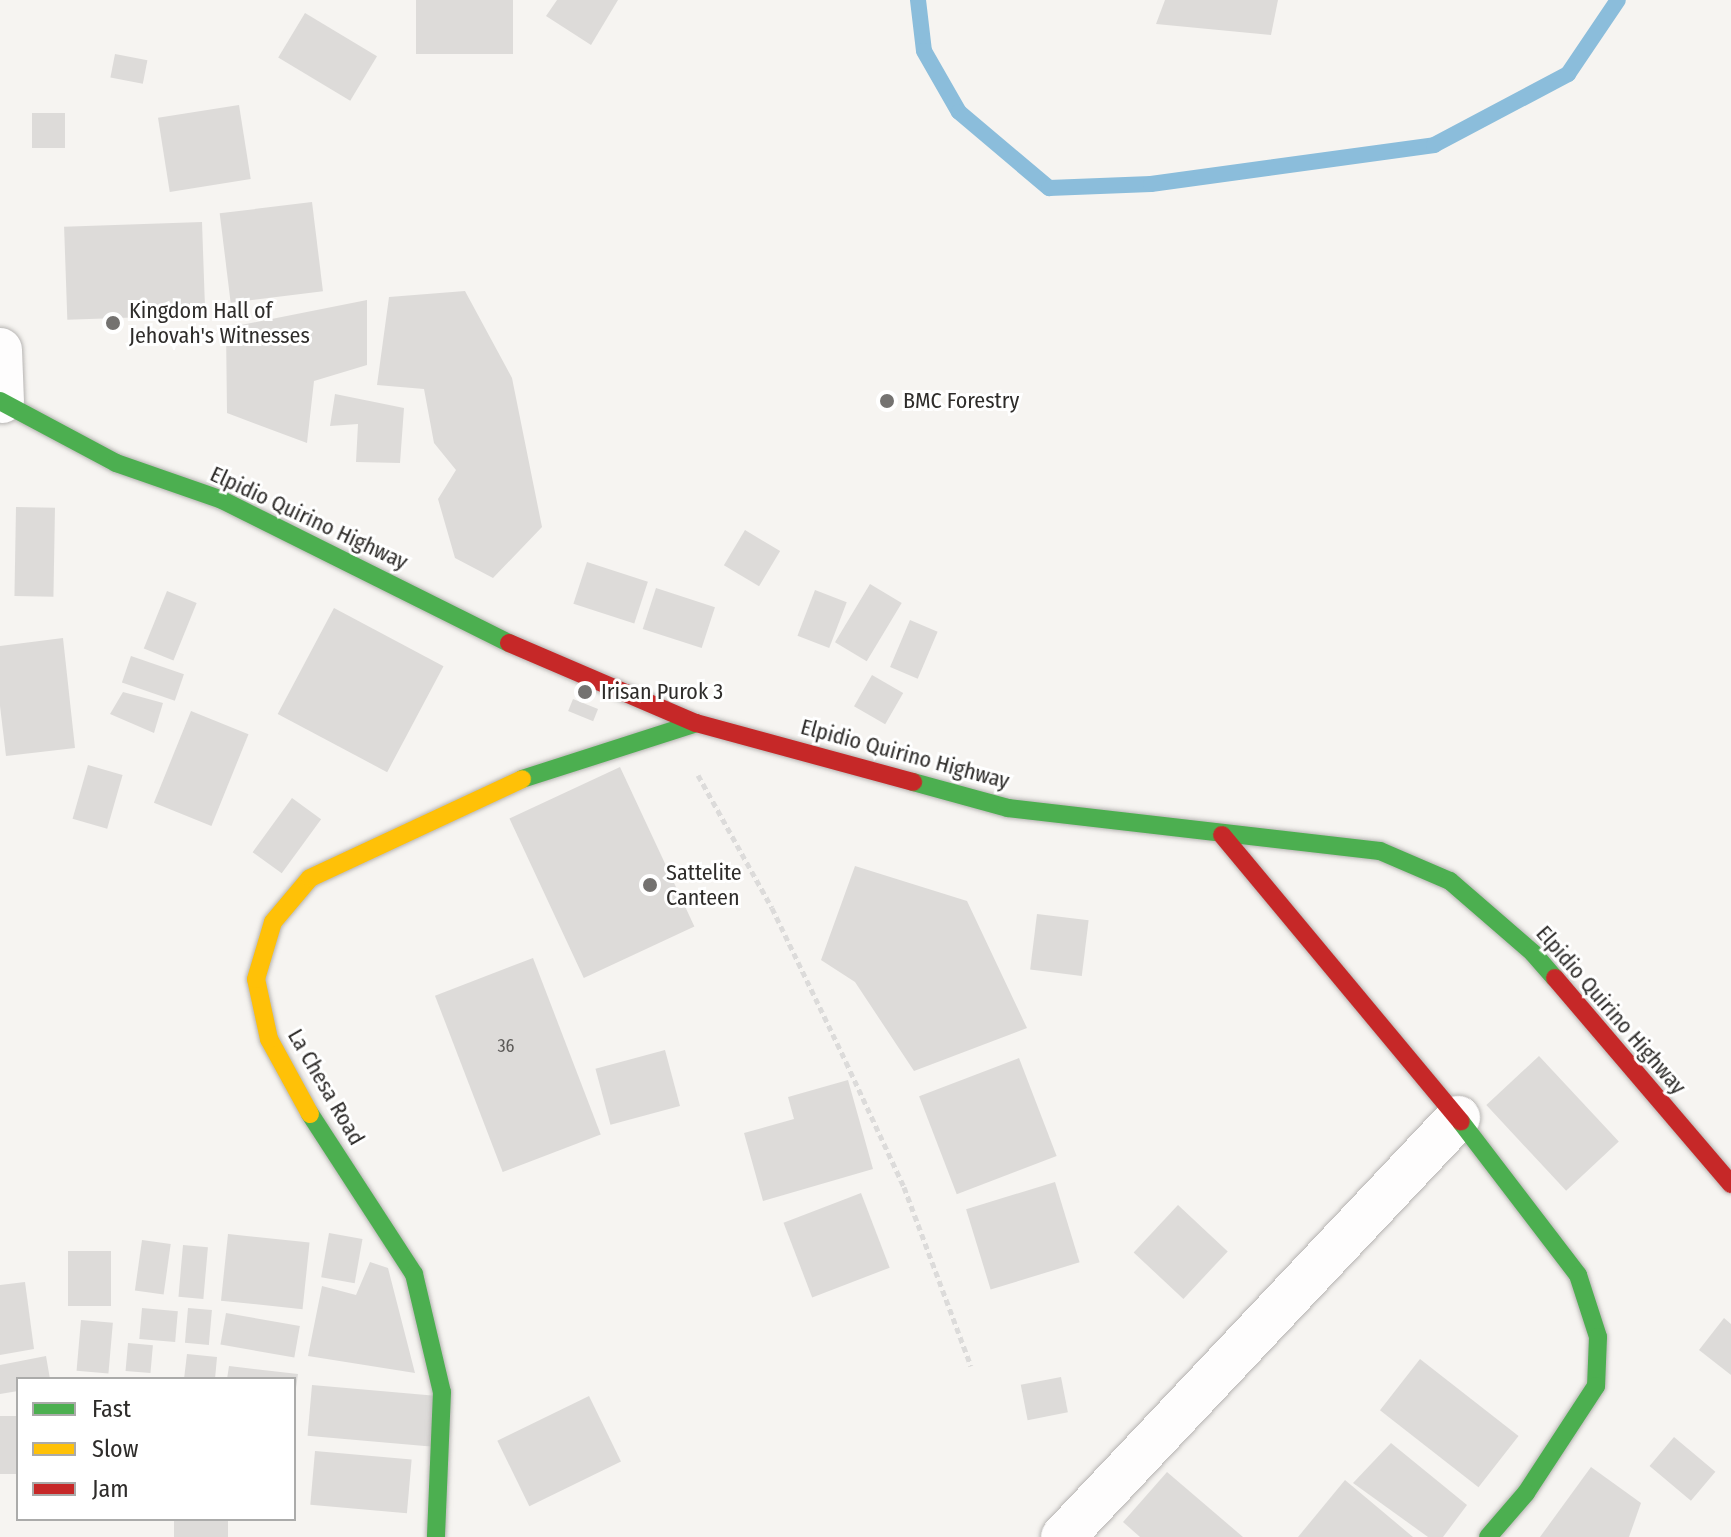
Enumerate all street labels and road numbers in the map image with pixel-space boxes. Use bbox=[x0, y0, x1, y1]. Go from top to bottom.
street label: Elpidio Quirino Highway bbox=[206, 461, 412, 575]
street label: Elpidio Quirino Highway bbox=[798, 713, 1012, 795]
street label: Elpidio Quirino Highway bbox=[1531, 920, 1691, 1100]
street label: La Chesa Road bbox=[282, 1024, 370, 1150]

